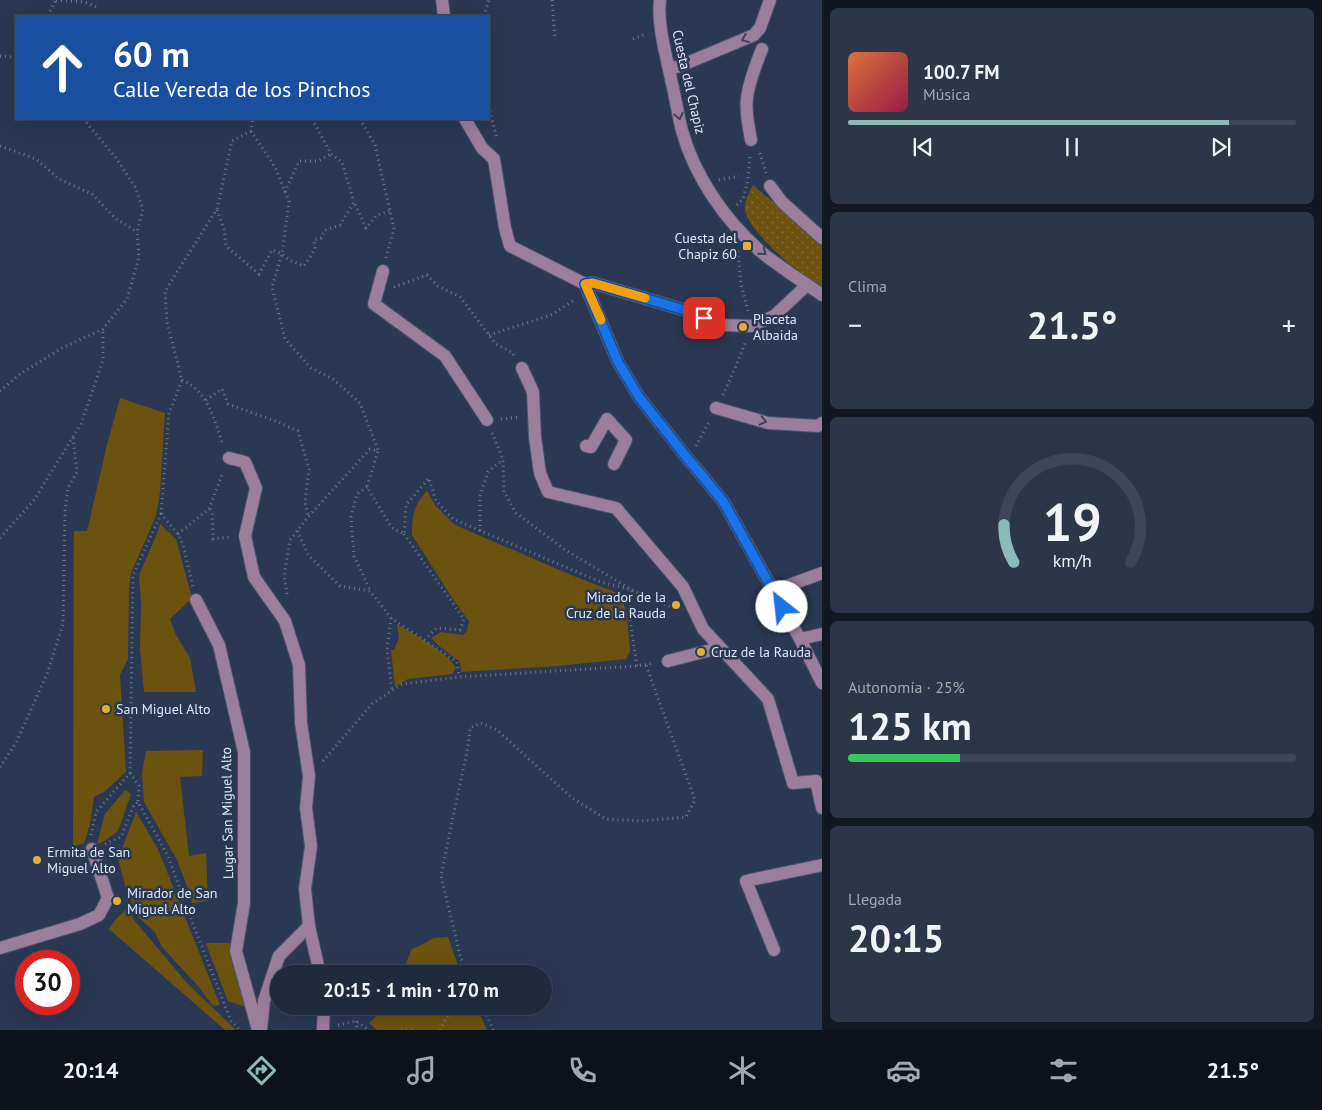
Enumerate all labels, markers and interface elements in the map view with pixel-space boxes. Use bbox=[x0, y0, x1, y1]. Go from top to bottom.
street label: Cuesta del Chapiz bbox=[668, 28, 710, 136]
text: 60 m bbox=[113, 31, 190, 77]
one-way arrow bbox=[741, 32, 750, 43]
icon: ahead bbox=[30, 35, 95, 100]
text: 100.7 FM bbox=[923, 60, 999, 84]
text: Calle Vereda de los Pinchos bbox=[113, 75, 371, 103]
text: Música bbox=[923, 84, 970, 104]
one-way arrow bbox=[673, 112, 684, 121]
icon: previous bbox=[909, 133, 937, 161]
icon: pause bbox=[1058, 133, 1086, 161]
icon: next bbox=[1207, 133, 1235, 161]
place label: Cuesta del Chapiz 60 bbox=[675, 229, 737, 263]
marker: Cuesta del Chapiz 60 bbox=[741, 240, 753, 252]
one-way arrow bbox=[757, 247, 766, 255]
text: Clima bbox=[848, 276, 887, 296]
pin bbox=[683, 297, 725, 339]
text: 21.5° bbox=[1027, 300, 1117, 349]
icon: arrive bbox=[690, 304, 718, 332]
text: − bbox=[848, 306, 862, 343]
text: + bbox=[1282, 306, 1296, 343]
place label: Placeta Albaida bbox=[753, 310, 798, 344]
marker: Placeta Albaida bbox=[737, 321, 749, 333]
one-way arrow bbox=[759, 415, 768, 426]
text: 19 bbox=[1043, 488, 1101, 555]
text: km/h bbox=[1052, 549, 1092, 572]
position arrow bbox=[755, 580, 807, 632]
place label: Mirador de la Cruz de la Rauda bbox=[566, 588, 666, 622]
marker: Mirador de la Cruz de la Rauda bbox=[670, 599, 682, 611]
place label: Cruz de la Rauda bbox=[711, 643, 811, 661]
marker: Cruz de la Rauda bbox=[695, 646, 707, 658]
text: Autonomía · 25% bbox=[848, 677, 965, 697]
place label: San Miguel Alto bbox=[116, 700, 211, 718]
text: 125 km bbox=[848, 701, 972, 750]
marker: San Miguel Alto bbox=[100, 703, 112, 715]
street label: Lugar San Miguel Alto bbox=[217, 747, 237, 879]
place label: Ermita de San Miguel Alto bbox=[47, 843, 130, 877]
marker: Ermita de San Miguel Alto bbox=[31, 854, 43, 866]
place label: Mirador de San Miguel Alto bbox=[127, 884, 217, 918]
text: Llegada bbox=[848, 889, 902, 909]
marker: Mirador de San Miguel Alto bbox=[111, 895, 123, 907]
text: 20:15 bbox=[848, 913, 944, 962]
speed limit sign: 30 bbox=[15, 950, 80, 1015]
text: 20:15 · 1 min · 170 m bbox=[323, 978, 499, 1002]
icon: directions bbox=[244, 1053, 279, 1088]
icon: music bbox=[404, 1053, 439, 1088]
icon: phone bbox=[565, 1053, 600, 1088]
icon: climate bbox=[725, 1053, 760, 1088]
icon: car bbox=[886, 1053, 921, 1088]
icon: filters bbox=[1046, 1053, 1081, 1088]
text: 20:14 bbox=[63, 1056, 119, 1084]
text: 21.5° bbox=[1207, 1056, 1259, 1084]

